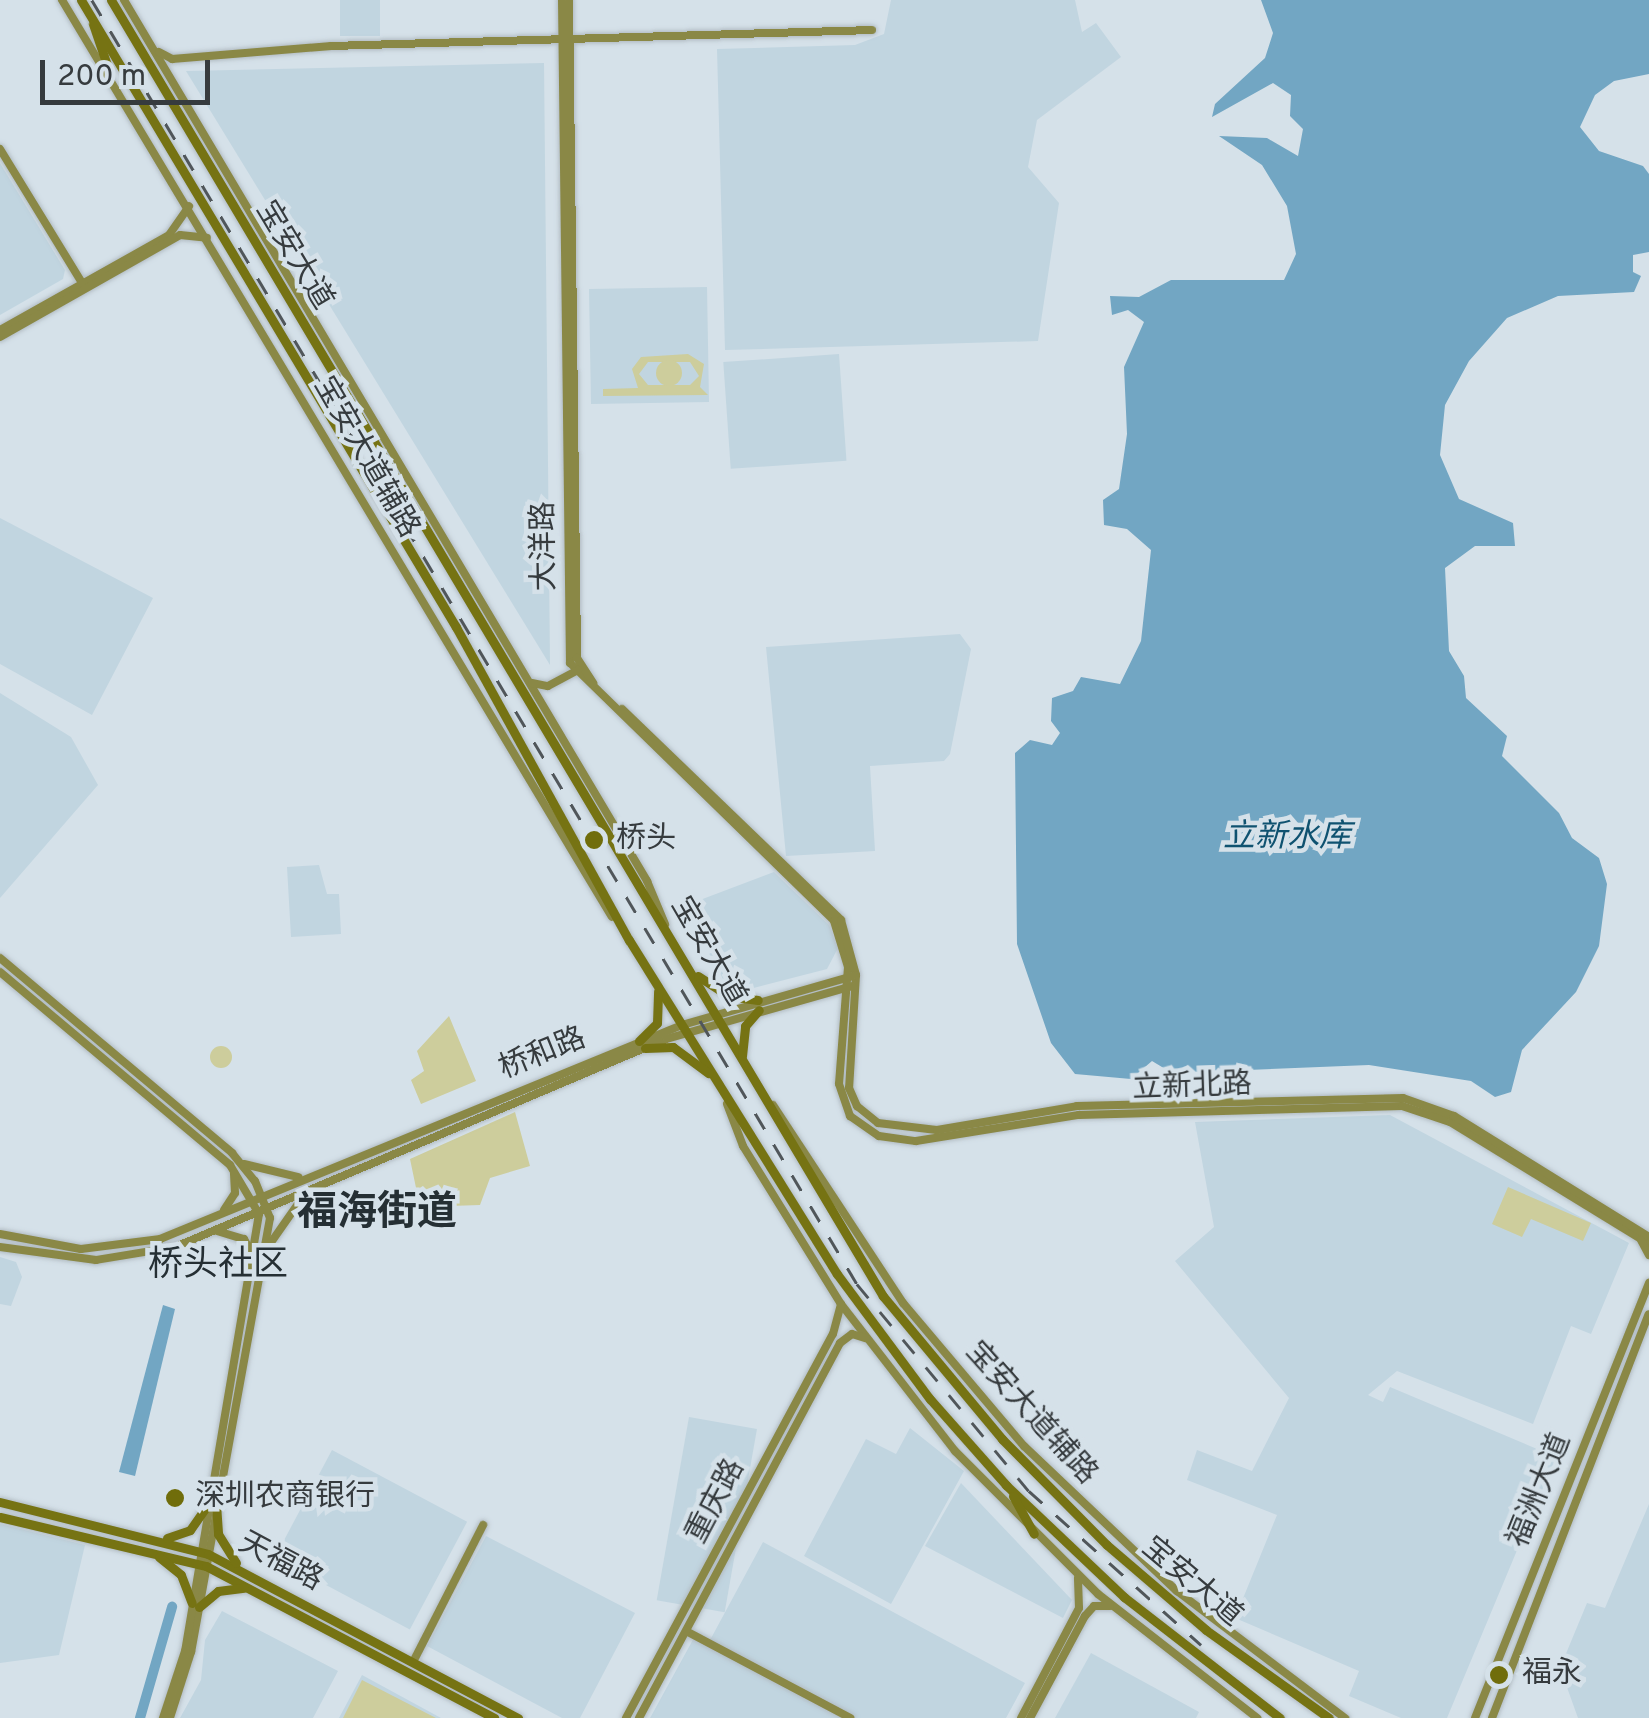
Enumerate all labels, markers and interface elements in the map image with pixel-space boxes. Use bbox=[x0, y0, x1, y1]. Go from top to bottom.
scale bar bbox=[45, 40, 215, 102]
text: 200 m bbox=[57, 59, 146, 96]
street label: 宝安大道 bbox=[247, 195, 339, 317]
street label: 宝安大道辅路 bbox=[304, 371, 426, 545]
street label: 大洋路 bbox=[527, 501, 565, 591]
water label: 立新水库 bbox=[1223, 819, 1351, 857]
place label: 桥头 bbox=[616, 822, 676, 858]
marker: 桥头 bbox=[581, 827, 607, 853]
street label: 宝安大道 bbox=[661, 891, 753, 1013]
street label: 桥和路 bbox=[495, 1021, 591, 1089]
street label: 立新北路 bbox=[1131, 1068, 1253, 1108]
district label: 福海街道 bbox=[297, 1190, 457, 1238]
district label: 桥头社区 bbox=[148, 1245, 288, 1287]
street label: 宝安大道辅路 bbox=[956, 1335, 1104, 1493]
street label: 福洲大道 bbox=[1502, 1429, 1580, 1553]
street label: 重庆路 bbox=[680, 1454, 754, 1550]
place label: 深圳农商银行 bbox=[195, 1480, 375, 1516]
marker: 深圳农商银行 bbox=[164, 1487, 186, 1509]
street label: 天福路 bbox=[232, 1526, 328, 1600]
street label: 宝安大道 bbox=[1133, 1531, 1249, 1635]
place label: 福永 bbox=[1522, 1657, 1582, 1693]
marker: 福永 bbox=[1486, 1662, 1512, 1688]

